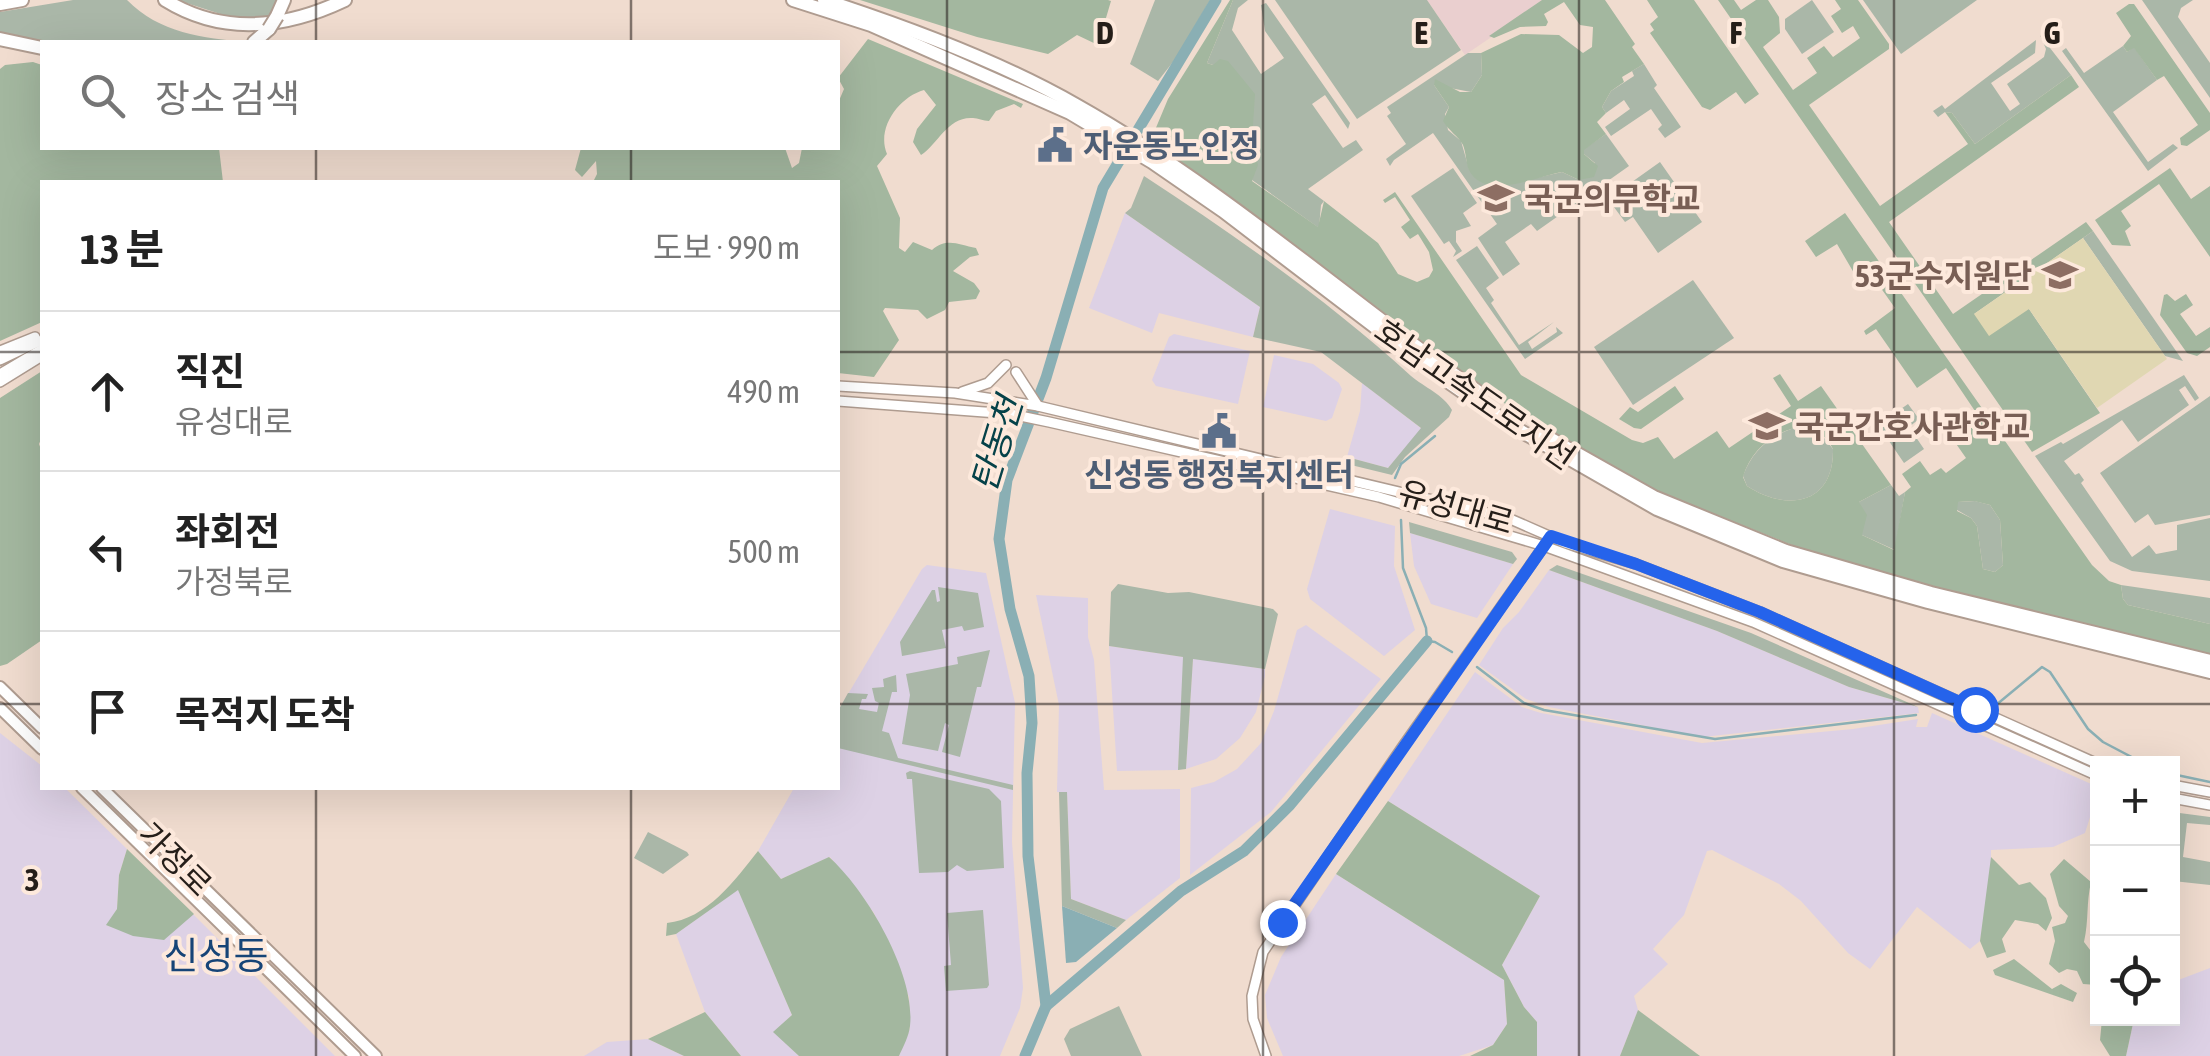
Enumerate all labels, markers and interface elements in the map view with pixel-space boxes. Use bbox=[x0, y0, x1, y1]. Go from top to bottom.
text: D bbox=[1096, 14, 1114, 51]
text: E bbox=[1414, 14, 1428, 51]
text: F bbox=[1730, 14, 1743, 51]
text: G bbox=[2044, 14, 2061, 51]
search box bbox=[40, 40, 840, 150]
icon: search bbox=[75, 68, 130, 123]
text: 장소 검색 bbox=[155, 77, 300, 120]
public building icon: 자운동노인정 bbox=[1036, 126, 1074, 164]
place label: 자운동노인정 bbox=[1083, 127, 1260, 164]
school or university icon: 국군의무학교 bbox=[1477, 179, 1515, 217]
place label: 국군의무학교 bbox=[1524, 180, 1701, 217]
text: 13 분 bbox=[80, 225, 164, 273]
text: 도보 · 990 m bbox=[653, 229, 800, 266]
school or university icon: 53군수지원단 bbox=[2041, 256, 2079, 294]
place label: 53군수지원단 bbox=[1855, 257, 2032, 294]
street label: 호남고속도로지선 bbox=[1368, 311, 1582, 477]
text: 직진 bbox=[175, 350, 245, 393]
icon: ahead bbox=[80, 364, 135, 419]
text: 490 m bbox=[727, 373, 800, 410]
water label: 탄동천 bbox=[963, 388, 1030, 496]
text: 유성대로 bbox=[175, 403, 293, 440]
school or university icon: 국군간호사관학교 bbox=[1748, 407, 1786, 445]
place label: 국군간호사관학교 bbox=[1795, 408, 2031, 445]
public building icon: 신성동 행정복지센터 bbox=[1200, 412, 1238, 450]
place label: 신성동 행정복지센터 bbox=[1084, 456, 1354, 493]
street label: 유성대로 bbox=[1394, 473, 1518, 541]
text: 좌회전 bbox=[175, 510, 280, 553]
icon: left bbox=[80, 524, 135, 579]
text: 500 m bbox=[727, 533, 800, 570]
text: 가정북로 bbox=[175, 563, 293, 600]
icon: arrive bbox=[80, 684, 135, 739]
route start bbox=[1953, 687, 1999, 733]
text: 목적지 도착 bbox=[175, 693, 355, 736]
map controls bbox=[2090, 756, 2180, 1026]
button: + bbox=[2090, 756, 2180, 846]
street label: 가정로 bbox=[131, 815, 219, 903]
button: − bbox=[2090, 846, 2180, 936]
text: 3 bbox=[24, 861, 40, 898]
route end bbox=[1260, 900, 1306, 946]
district label: 신성동 bbox=[164, 934, 268, 977]
button: locate bbox=[2090, 936, 2180, 1026]

